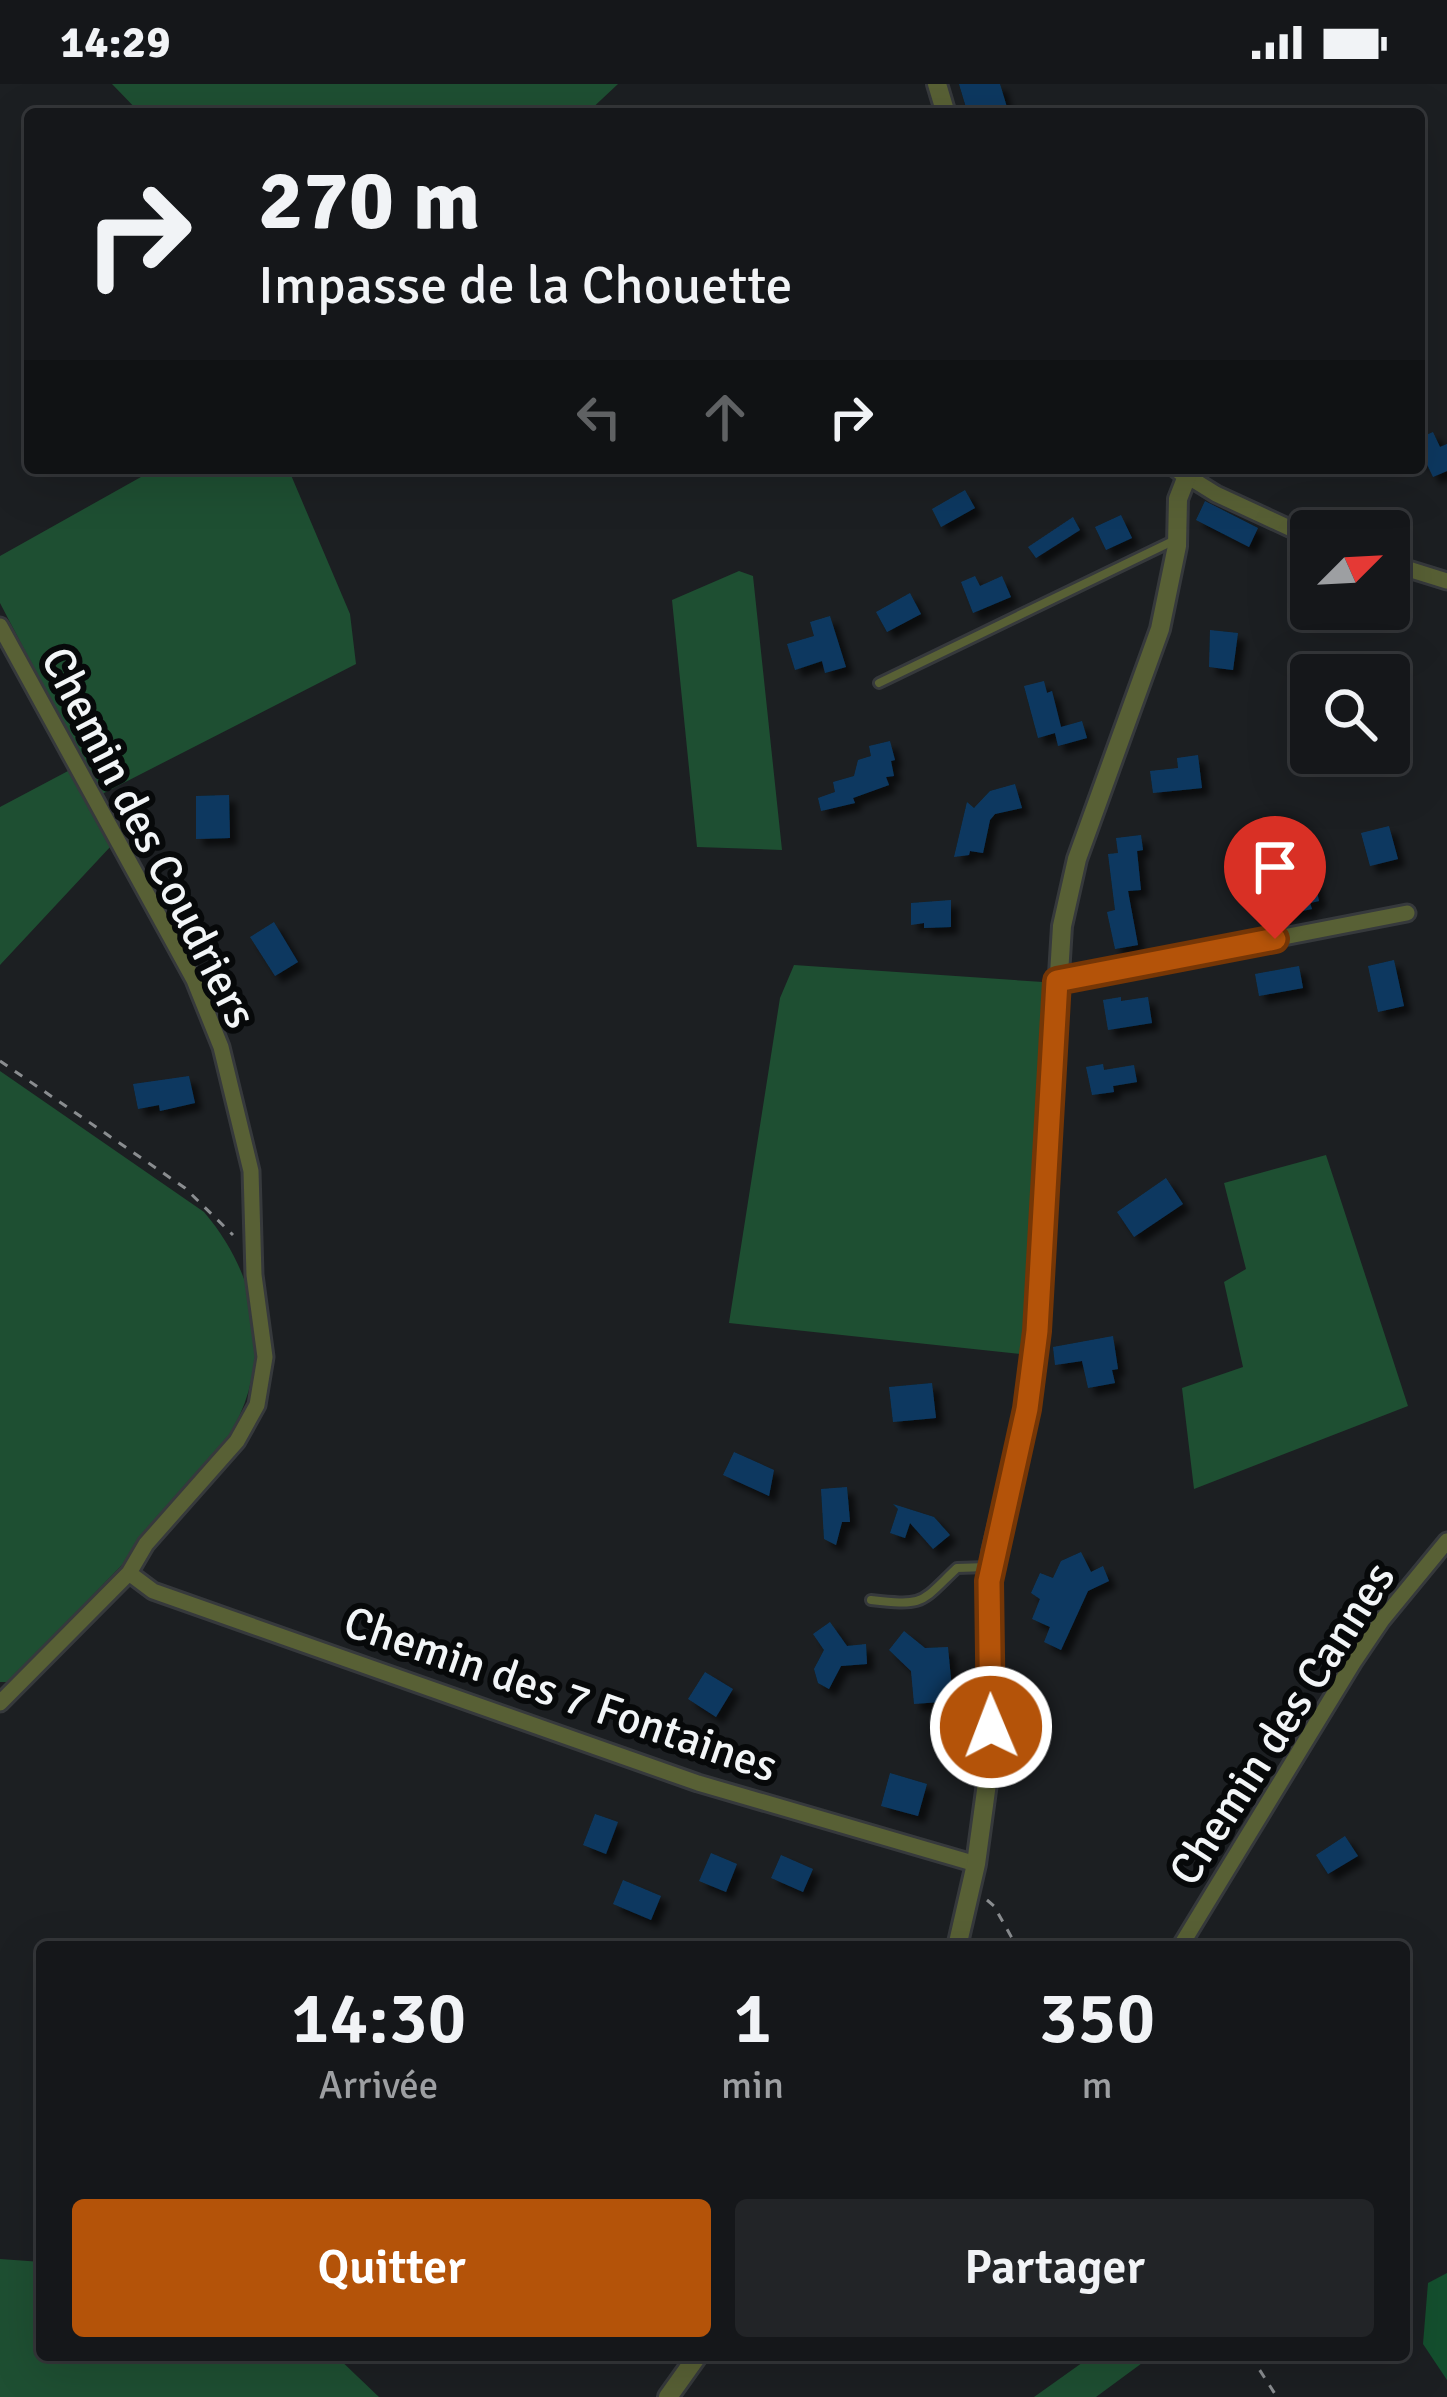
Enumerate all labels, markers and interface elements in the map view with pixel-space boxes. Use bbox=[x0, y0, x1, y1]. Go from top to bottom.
text: 14:29 bbox=[60, 15, 170, 70]
text: 270 m bbox=[258, 149, 480, 253]
icon: right bbox=[60, 156, 216, 312]
text: Impasse de la Chouette bbox=[258, 252, 793, 319]
icon: left bbox=[566, 384, 632, 450]
icon: ahead bbox=[692, 384, 758, 450]
icon: right bbox=[818, 384, 884, 450]
north arrow bbox=[1290, 510, 1410, 630]
map controls bbox=[1290, 510, 1410, 774]
street label: Chemin des Coudriers bbox=[29, 638, 268, 1037]
button: search bbox=[1290, 654, 1410, 774]
pin bbox=[1224, 816, 1326, 939]
icon: arrive bbox=[1242, 834, 1308, 900]
street label: Chemin des Cannes bbox=[1157, 1552, 1407, 1895]
street label: Chemin des 7 Fontaines bbox=[337, 1594, 784, 1794]
position arrow bbox=[928, 1664, 1054, 1790]
text: 14:30 bbox=[291, 1974, 466, 2063]
text: 1 bbox=[733, 1974, 772, 2063]
text: 350 bbox=[1039, 1974, 1155, 2063]
text: Arrivée bbox=[319, 2061, 438, 2109]
text: min bbox=[721, 2061, 784, 2109]
text: m bbox=[1081, 2061, 1113, 2109]
button: Quitter bbox=[72, 2199, 711, 2337]
button: Partager bbox=[735, 2199, 1374, 2337]

